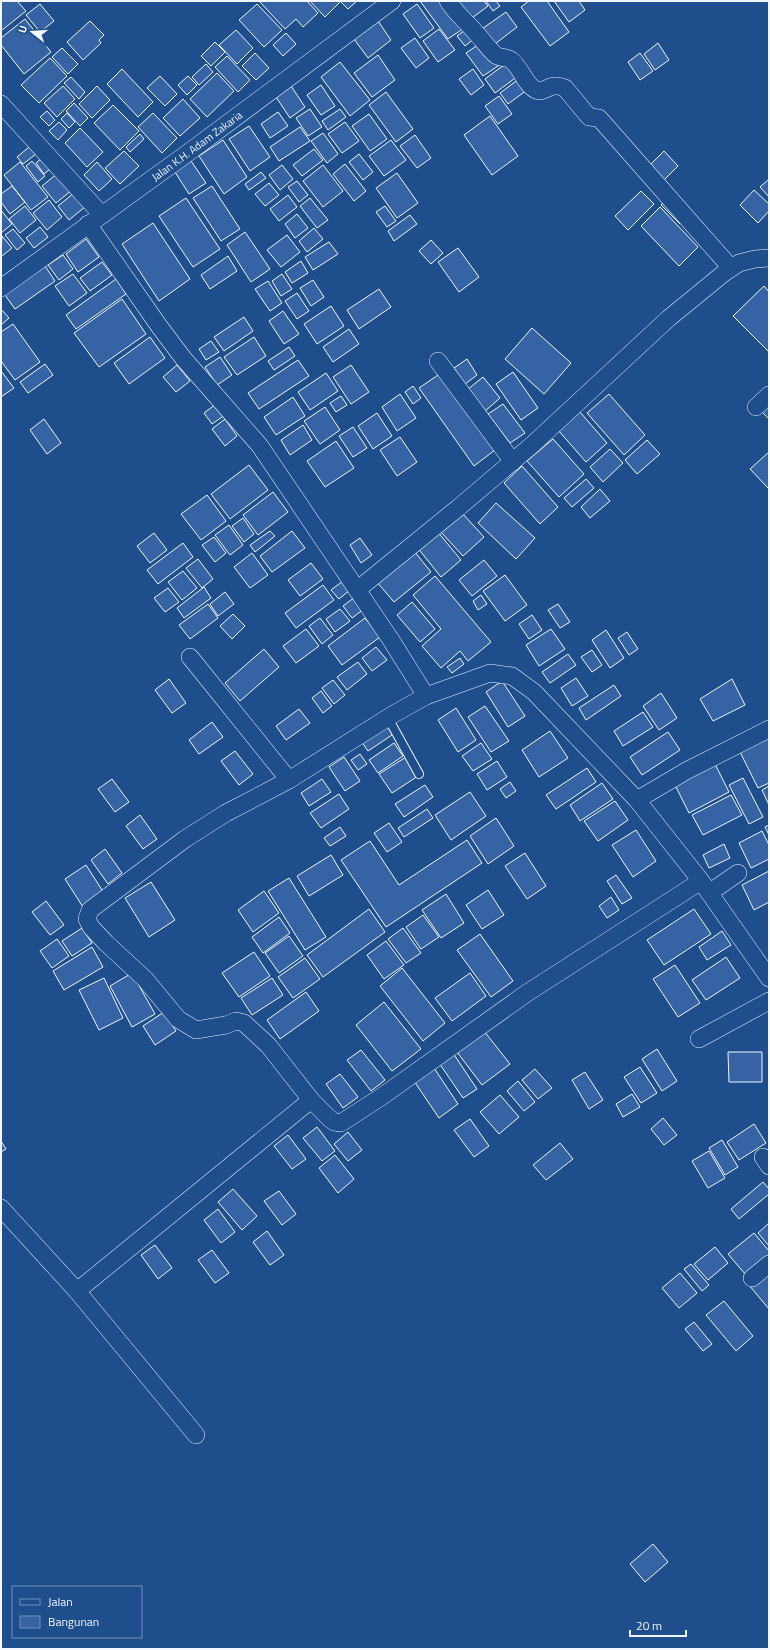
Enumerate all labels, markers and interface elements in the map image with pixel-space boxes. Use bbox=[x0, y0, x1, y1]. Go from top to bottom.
north arrow bbox=[12, 12, 52, 52]
text: U bbox=[14, 23, 31, 35]
street label: Jalan K.H. Adam Zakaria bbox=[148, 107, 246, 185]
legend bbox=[12, 1586, 142, 1638]
text: Jalan bbox=[48, 1592, 73, 1611]
text: Bangunan bbox=[48, 1612, 99, 1631]
scale bar bbox=[630, 1612, 686, 1638]
text: 20 m bbox=[636, 1616, 662, 1635]

